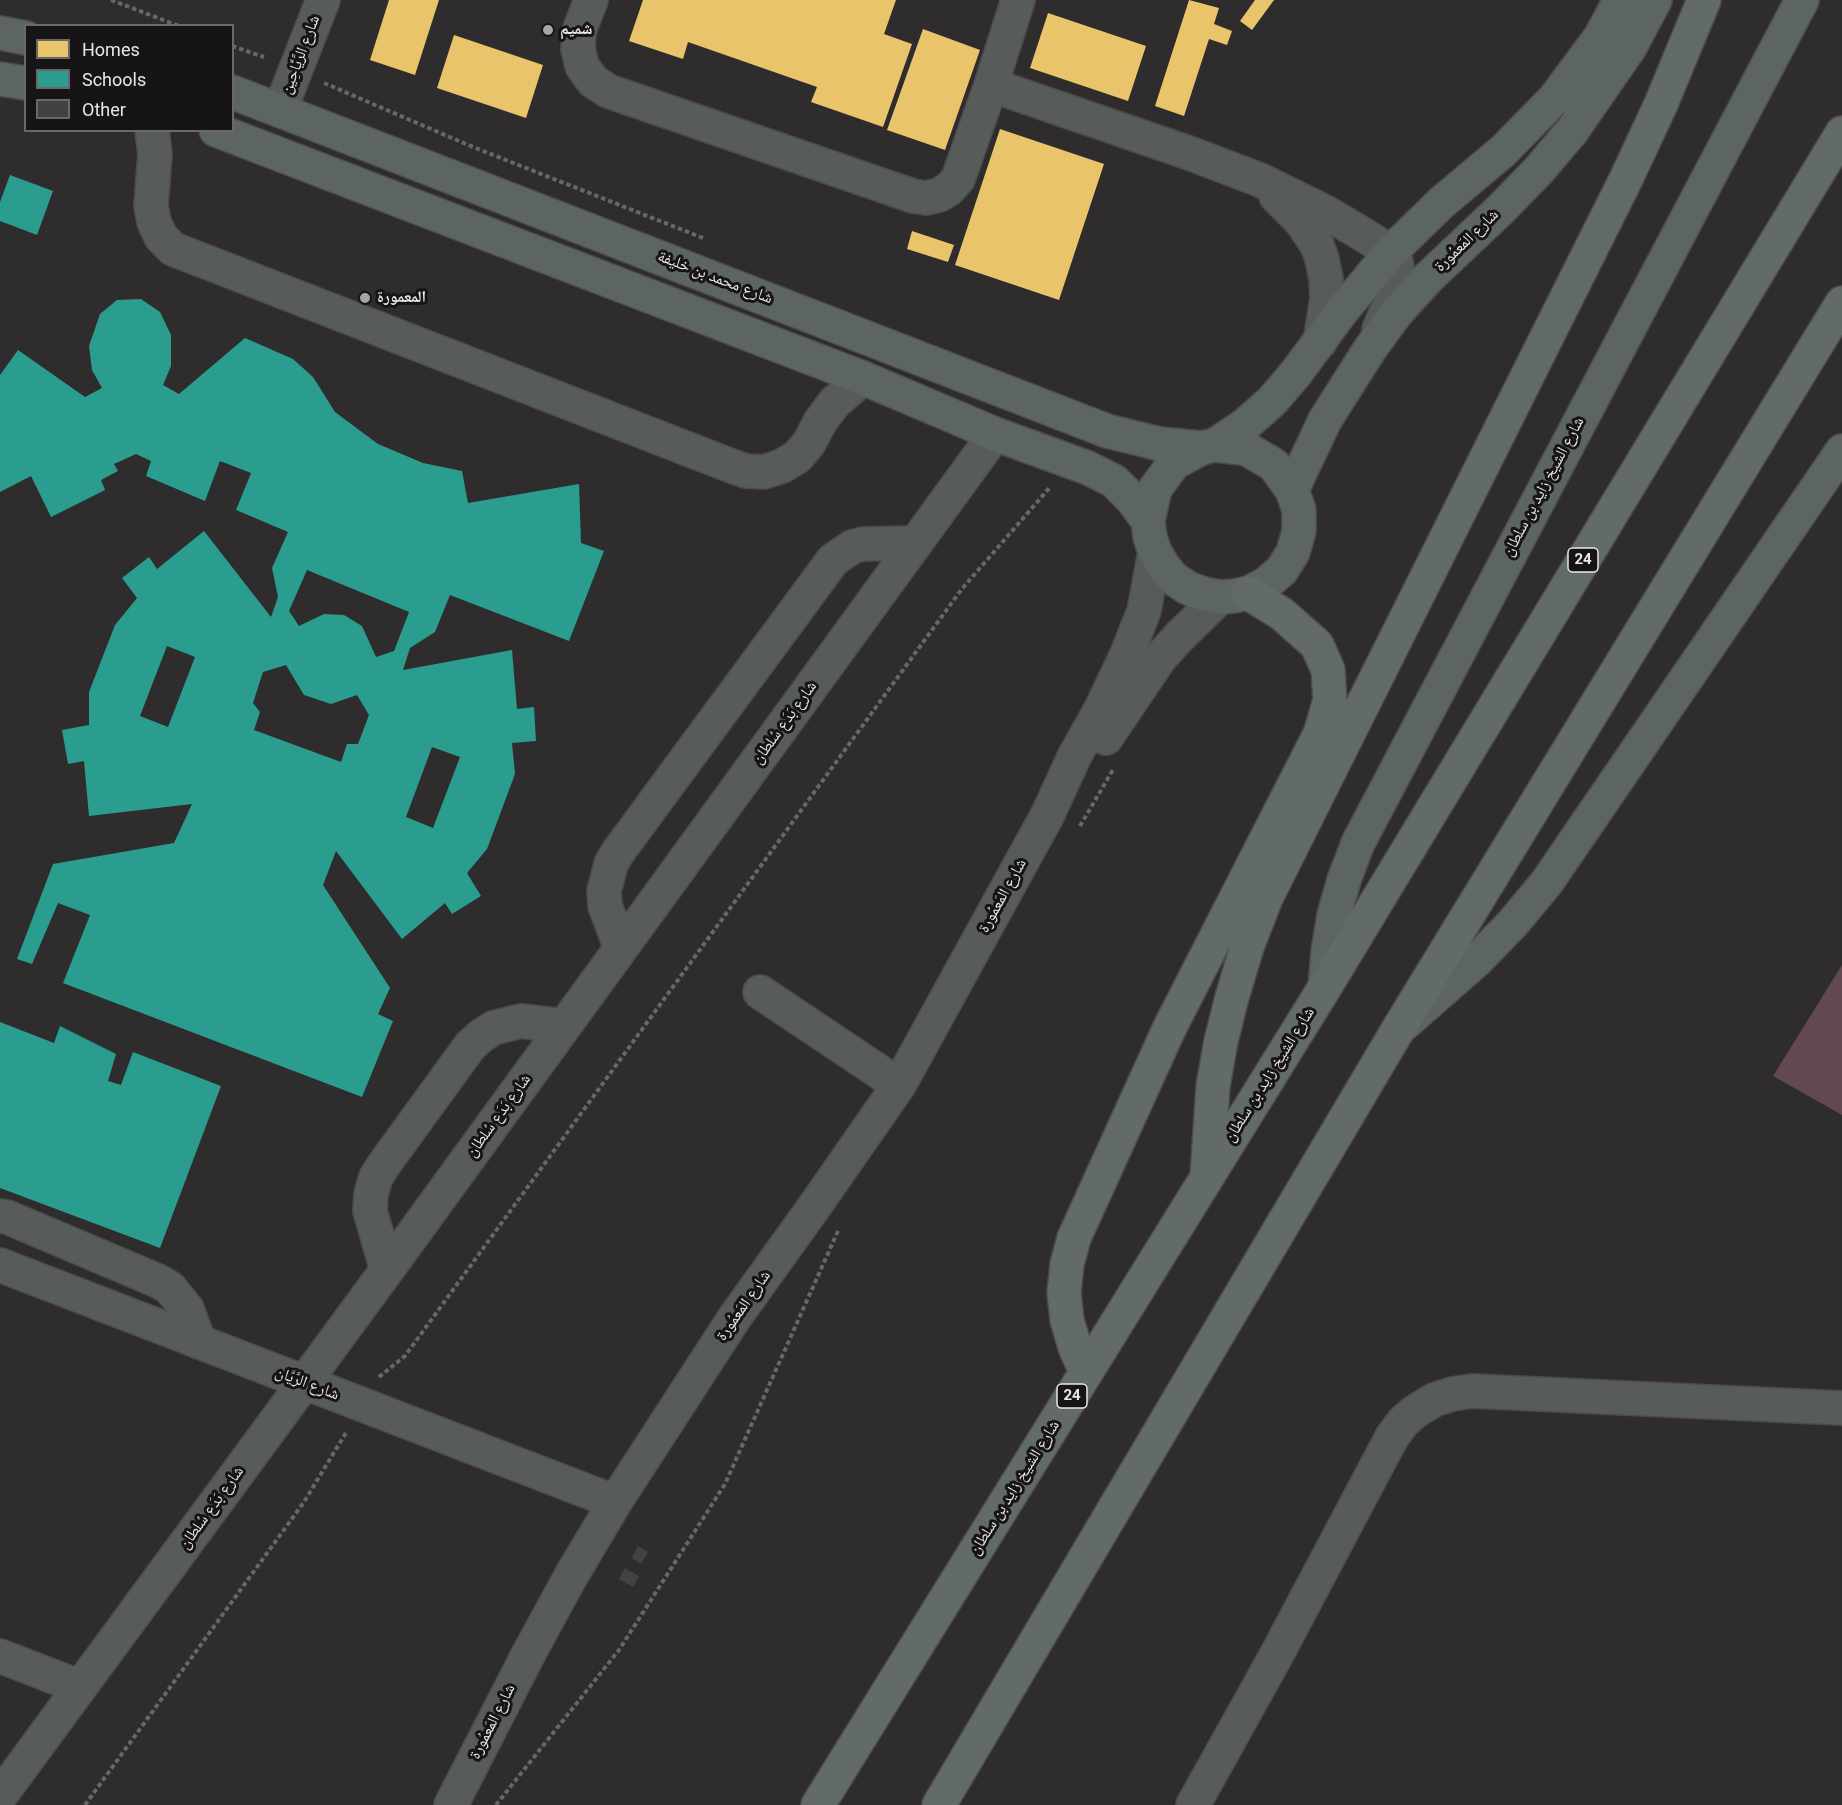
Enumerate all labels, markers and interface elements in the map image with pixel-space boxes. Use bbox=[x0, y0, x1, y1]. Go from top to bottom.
street label: شارع الرَّيَّاحِين bbox=[277, 13, 325, 97]
place label: شميم bbox=[560, 20, 592, 40]
marker: شميم bbox=[541, 23, 555, 37]
legend bbox=[24, 24, 234, 132]
text: Homes bbox=[82, 39, 140, 60]
text: Schools bbox=[82, 69, 146, 90]
text: Other bbox=[82, 99, 126, 120]
street label: شارع المَعمُورة bbox=[1431, 206, 1503, 276]
street label: شارع محمد بن خليفة bbox=[655, 247, 775, 309]
place label: المعمورة bbox=[377, 288, 426, 308]
marker: المعمورة bbox=[358, 291, 372, 305]
street label: شارع الشيخ زايد بن سلطان bbox=[1499, 414, 1589, 560]
road number: 24 bbox=[1568, 548, 1598, 572]
street label: شارع بَدَع سُلطان bbox=[748, 678, 822, 768]
street label: شارع المَعمُورة bbox=[975, 856, 1031, 936]
street label: شارع الشيخ زايد بن سلطان bbox=[1221, 1004, 1319, 1146]
street label: شارع بَدَع سُلطان bbox=[462, 1071, 536, 1161]
street label: شارع المَعمُورة bbox=[713, 1267, 775, 1345]
street label: شارع الرَّيَّان bbox=[272, 1363, 342, 1405]
road number: 24 bbox=[1057, 1384, 1087, 1408]
street label: شارع الشيخ زايد بن سلطان bbox=[966, 1417, 1064, 1559]
street label: شارع بَدَع سُلطان bbox=[175, 1463, 249, 1553]
street label: شارع المَعمُورة bbox=[466, 1681, 520, 1763]

